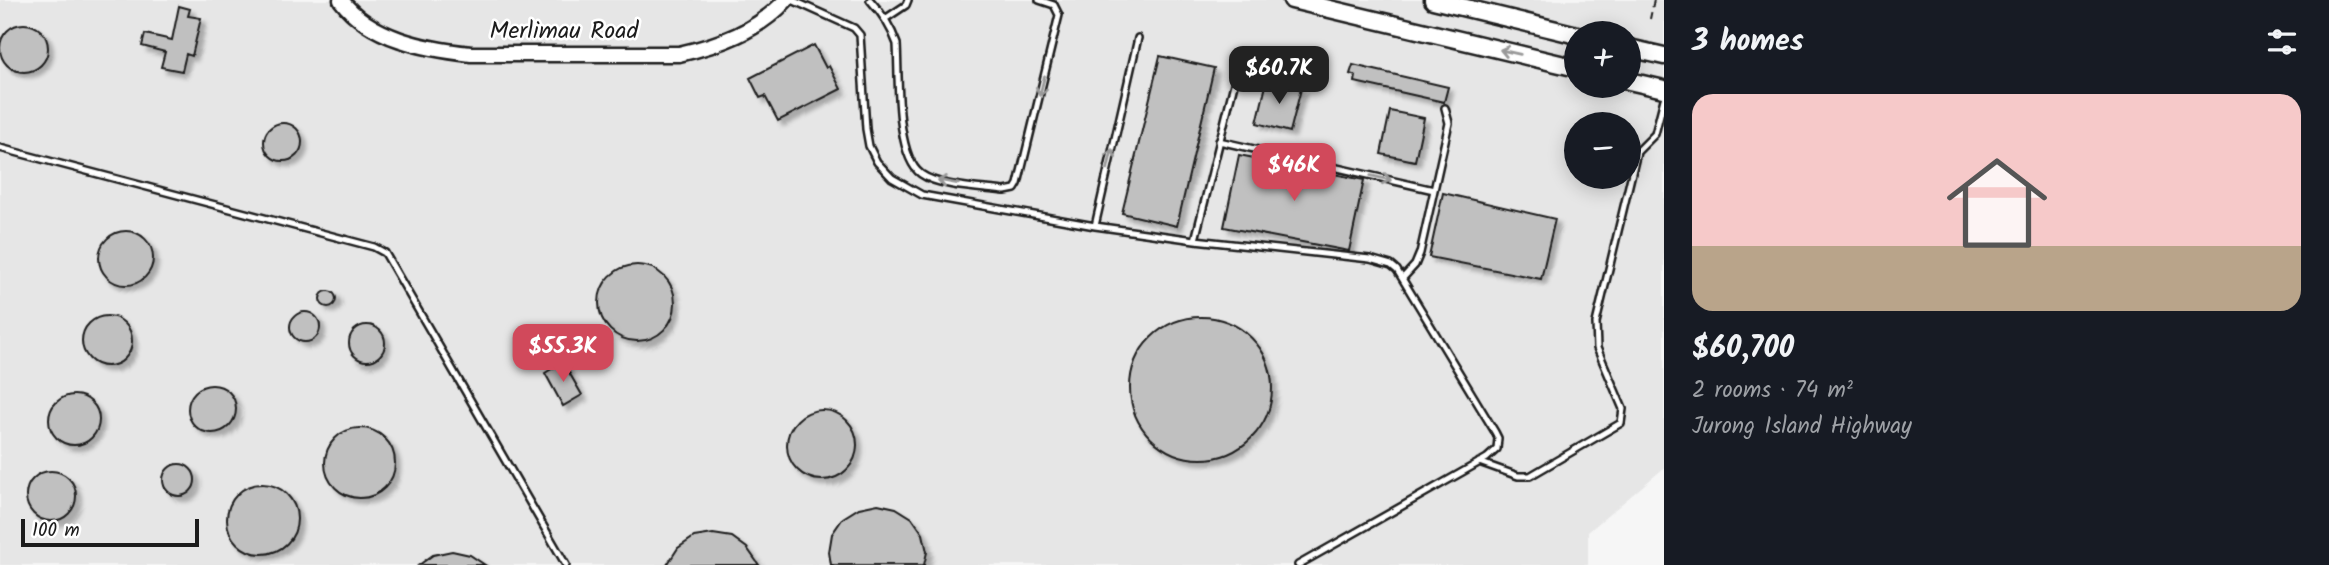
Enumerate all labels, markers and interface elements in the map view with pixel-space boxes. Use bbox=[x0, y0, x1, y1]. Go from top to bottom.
street label: Merlimau Road bbox=[490, 12, 639, 51]
text: 3 homes bbox=[1692, 18, 1804, 66]
map controls bbox=[1564, 21, 1641, 189]
button: + bbox=[1564, 21, 1641, 98]
icon: filters bbox=[2263, 23, 2301, 61]
one-way arrow bbox=[1499, 45, 1522, 58]
pin: $60.7K bbox=[1222, 46, 1336, 106]
text: $60.7K bbox=[1245, 51, 1313, 87]
one-way arrow bbox=[1035, 74, 1048, 97]
button: − bbox=[1564, 112, 1641, 189]
icon: home bbox=[1934, 140, 2060, 266]
pin: $46K bbox=[1253, 144, 1335, 203]
one-way arrow bbox=[1104, 148, 1118, 171]
text: $46K bbox=[1268, 148, 1320, 184]
one-way arrow bbox=[1370, 172, 1392, 185]
one-way arrow bbox=[937, 175, 960, 188]
pin: $55.3K bbox=[506, 324, 620, 384]
text: $60,700 bbox=[1692, 325, 1794, 373]
text: $55.3K bbox=[529, 329, 597, 365]
text: 2 rooms · 74 m² bbox=[1692, 373, 1853, 409]
text: Jurong Island Highway bbox=[1692, 409, 1912, 445]
scale bar bbox=[21, 516, 200, 548]
text: 100 m bbox=[32, 516, 80, 546]

